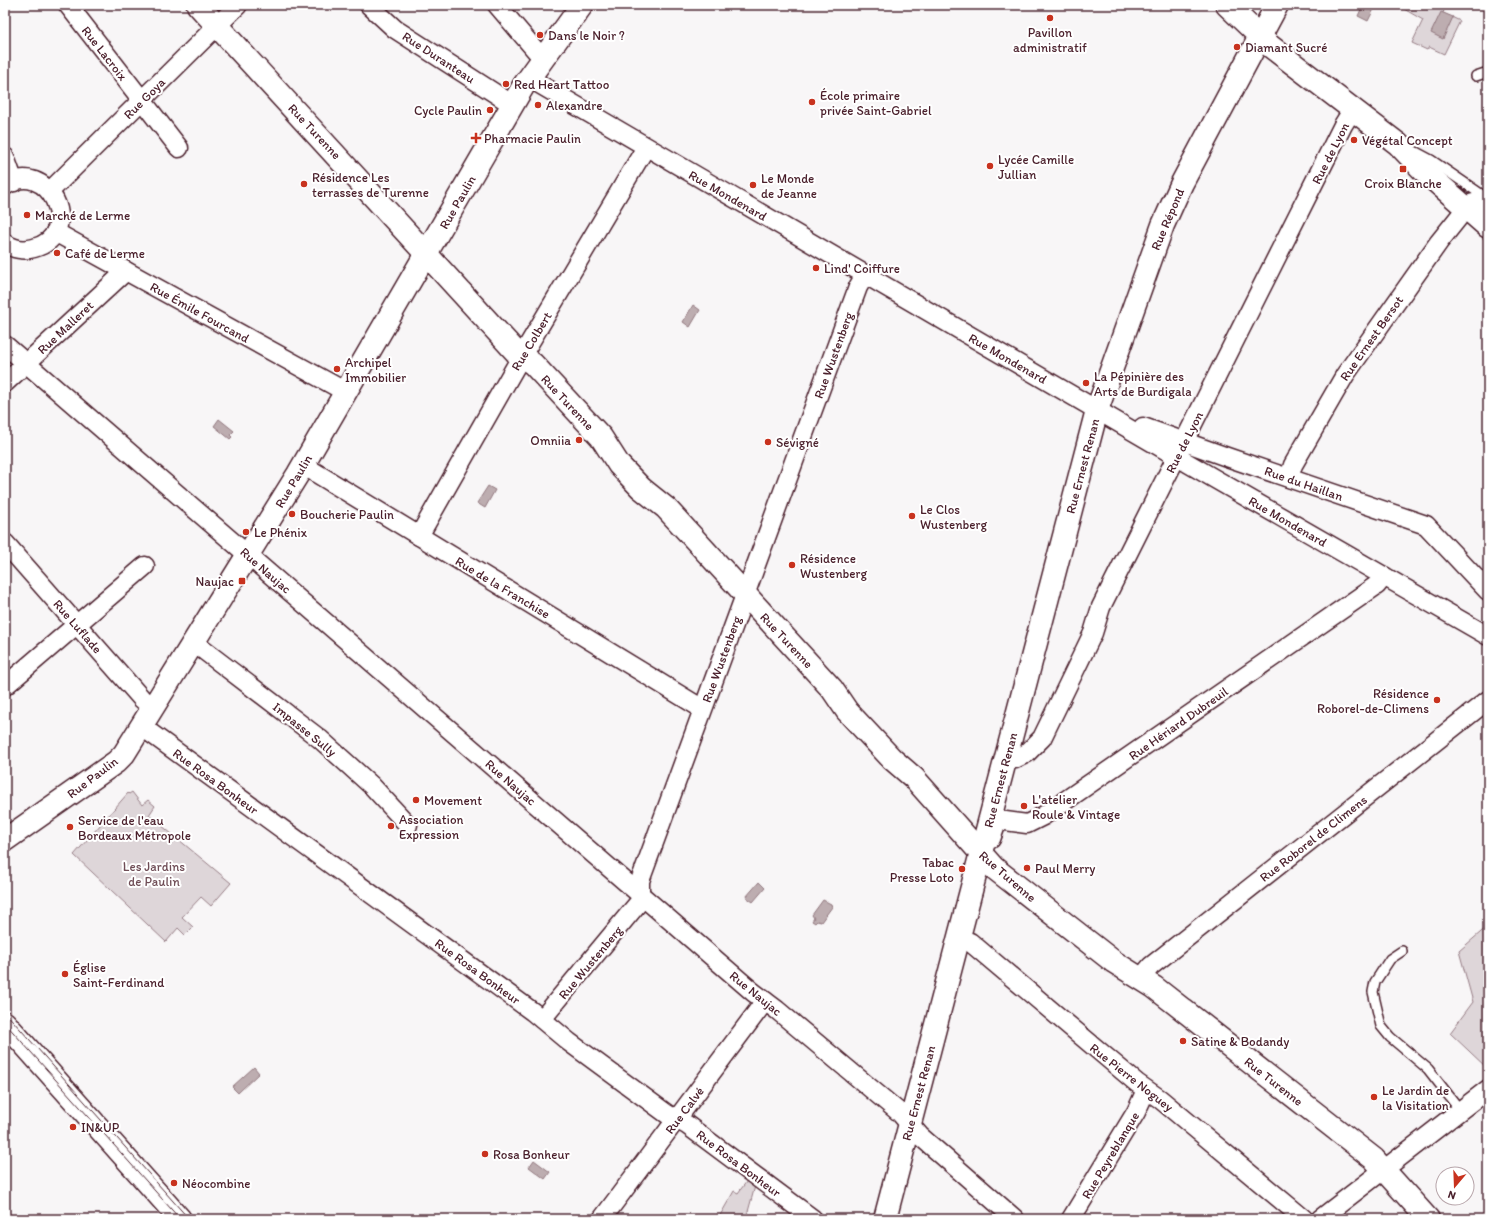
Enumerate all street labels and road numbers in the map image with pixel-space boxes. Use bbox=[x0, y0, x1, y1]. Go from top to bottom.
street label: Rue Lacroix bbox=[79, 23, 131, 84]
street label: Rue Duranteau bbox=[400, 28, 478, 86]
street label: Rue Goya bbox=[120, 74, 168, 122]
street label: Rue Turenne bbox=[285, 100, 344, 162]
street label: Rue de Lyon bbox=[1309, 119, 1353, 187]
street label: Rue Mondenard bbox=[686, 167, 769, 224]
street label: Rue Paulin bbox=[436, 173, 479, 232]
street label: Rue Répond bbox=[1148, 186, 1187, 252]
street label: Rue Émile Fourcand bbox=[148, 279, 252, 346]
street label: Rue Ernest Bersot bbox=[1337, 293, 1406, 384]
street label: Rue Malleret bbox=[34, 298, 97, 357]
street label: Rue Colbert bbox=[508, 309, 555, 373]
street label: Rue Wustenberg bbox=[811, 309, 856, 401]
street label: Rue Mondenard bbox=[966, 330, 1049, 387]
street label: Rue Turenne bbox=[538, 371, 597, 433]
street label: Rue de Lyon bbox=[1163, 408, 1207, 476]
street label: Rue Ernest Renan bbox=[1063, 416, 1103, 515]
street label: Rue Paulin bbox=[272, 452, 315, 511]
street label: Rue du Haillan bbox=[1263, 463, 1346, 504]
street label: Rue Mondenard bbox=[1246, 493, 1329, 550]
street label: Rue Naujac bbox=[237, 544, 294, 597]
street label: Rue de la Franchise bbox=[453, 553, 553, 622]
street label: Rue Luflade bbox=[50, 596, 105, 656]
street label: Rue Turenne bbox=[757, 609, 816, 671]
street label: Rue Wustenberg bbox=[699, 613, 744, 705]
street label: Rue Hériard Dubreuil bbox=[1126, 683, 1231, 763]
street label: Impasse Sully bbox=[270, 699, 340, 760]
street label: Rue Ernest Renan bbox=[981, 730, 1021, 829]
street label: Rue Rosa Bonheur bbox=[170, 745, 262, 818]
street label: Rue Paulin bbox=[64, 753, 121, 801]
street label: Rue Naujac bbox=[482, 756, 539, 809]
street label: Rue Roborel de Climens bbox=[1257, 792, 1370, 885]
street label: Rue Turenne bbox=[976, 848, 1039, 905]
street label: Rue Wustenberg bbox=[555, 922, 626, 1002]
street label: Rue Rosa Bonheur bbox=[432, 935, 524, 1008]
street label: Rue Naujac bbox=[727, 968, 785, 1019]
street label: Rue Pierre Noguey bbox=[1087, 1040, 1176, 1115]
street label: Rue Ernest Renan bbox=[899, 1043, 939, 1142]
street label: Rue Turenne bbox=[1241, 1054, 1306, 1109]
street label: Rue Calvé bbox=[662, 1084, 707, 1137]
street label: Rue Peyreblanque bbox=[1079, 1109, 1142, 1202]
street label: Rue Rosa Bonheur bbox=[694, 1127, 785, 1201]

